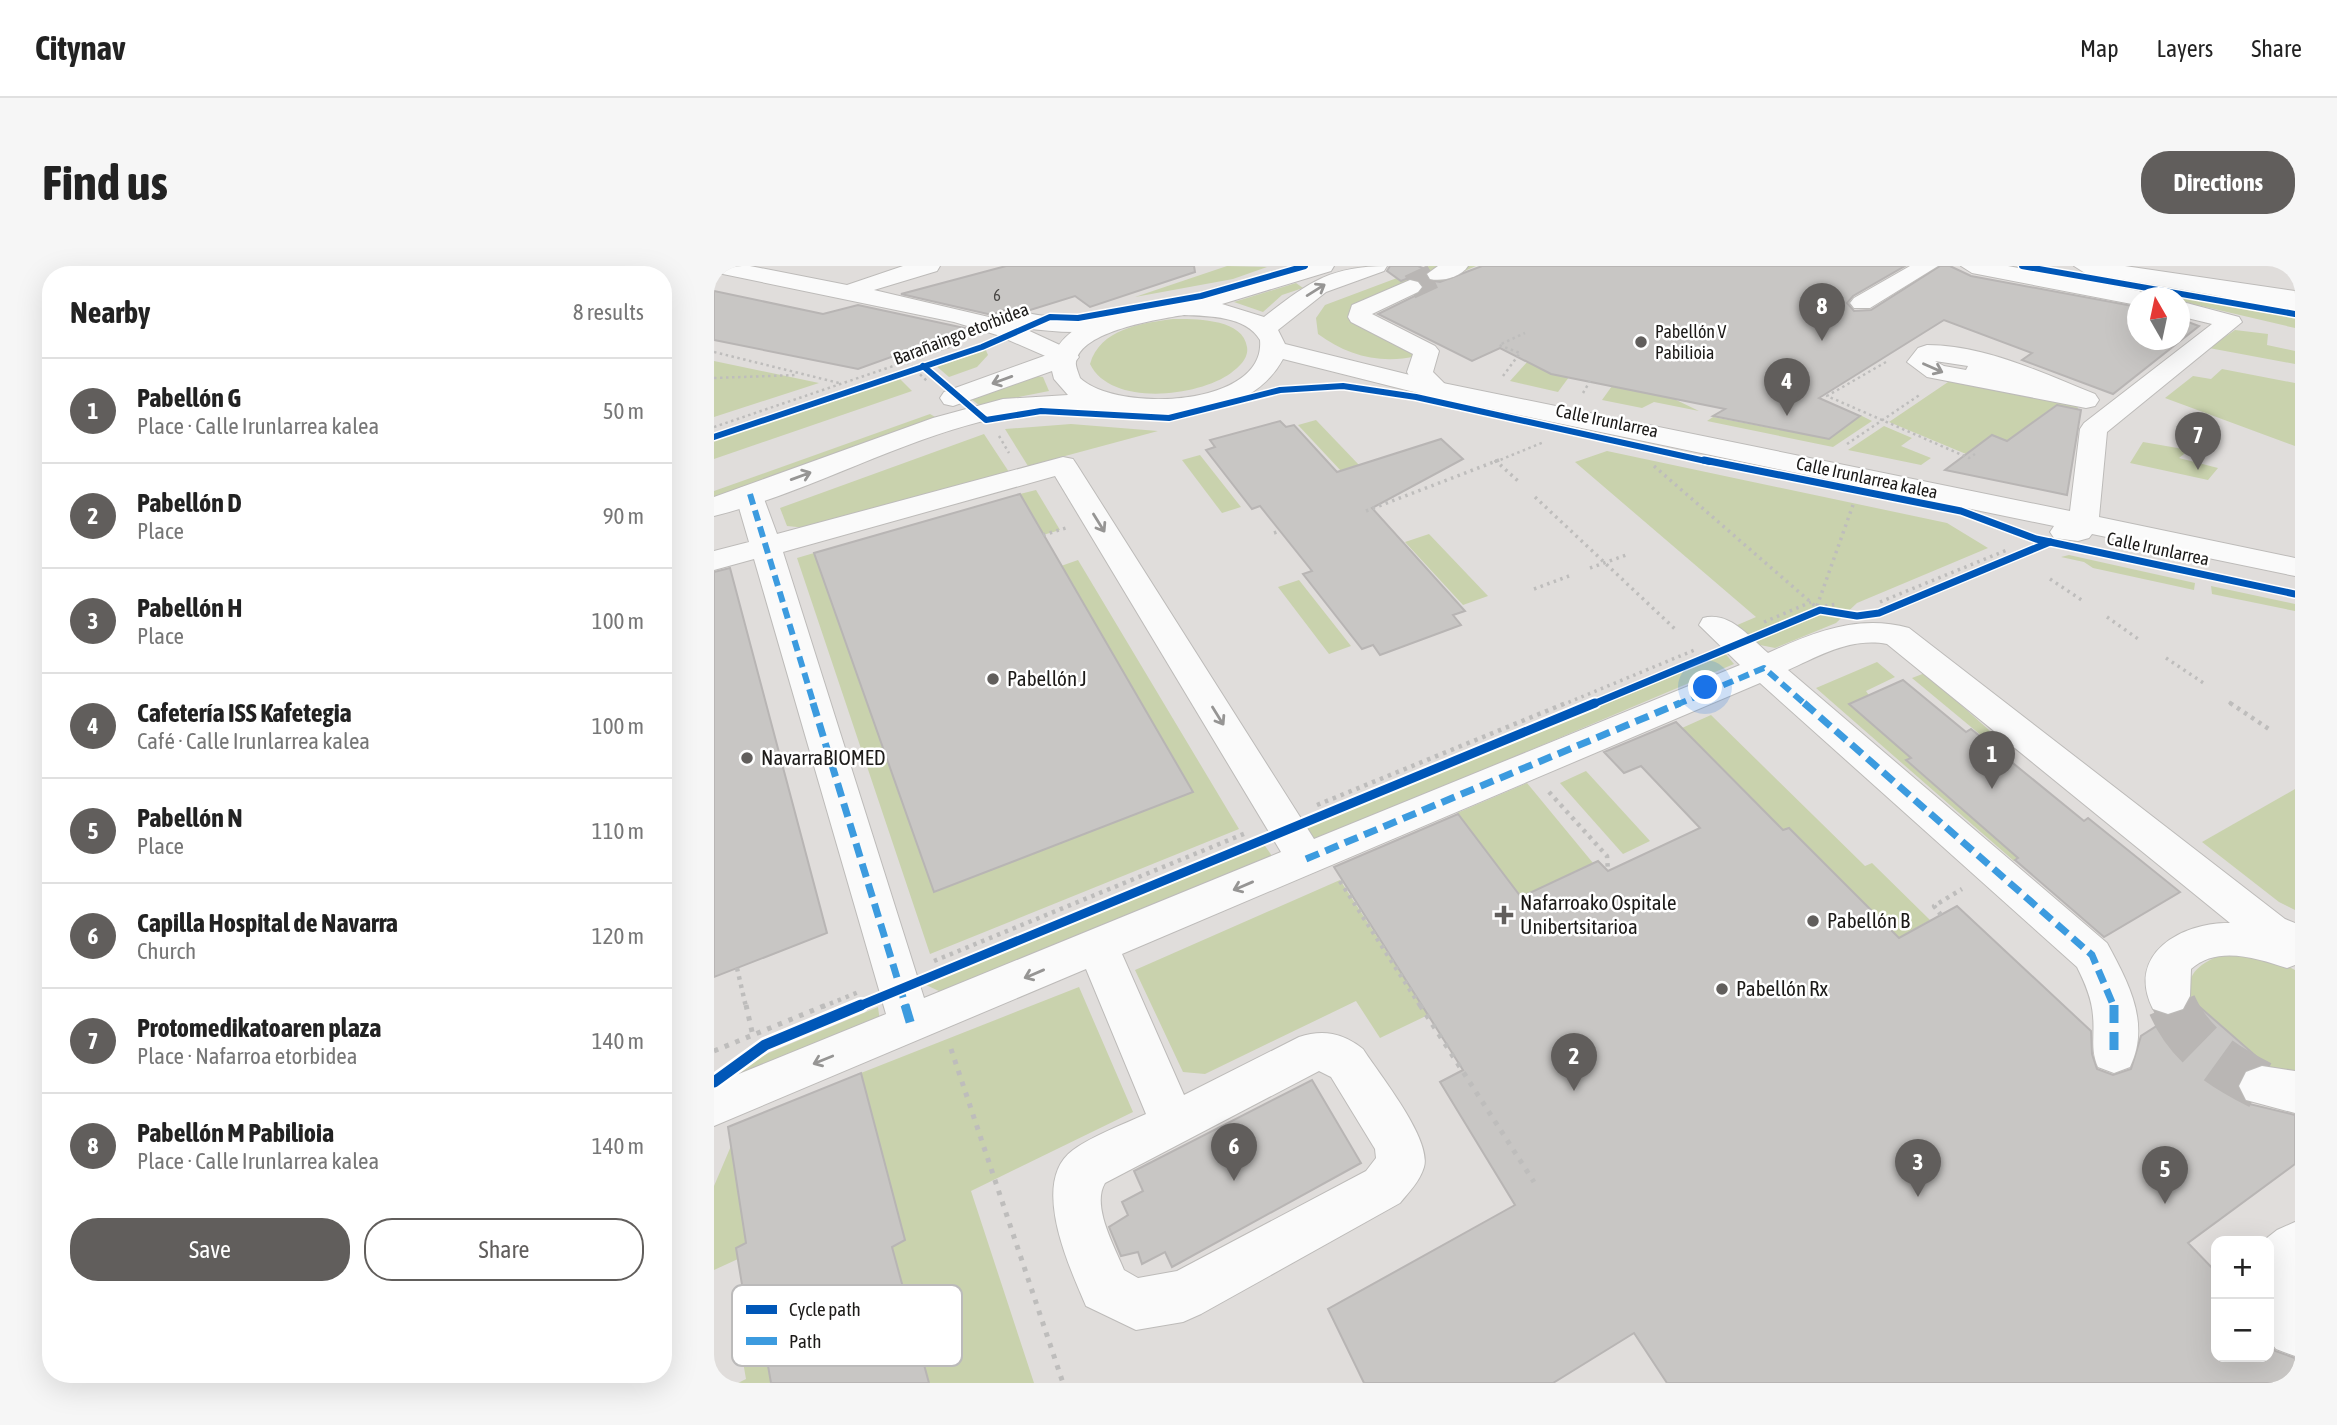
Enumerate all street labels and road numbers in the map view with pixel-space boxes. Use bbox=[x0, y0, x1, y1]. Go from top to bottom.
street label: Barañaingo etorbidea bbox=[890, 298, 1031, 369]
street label: Calle Irunlarrea bbox=[1554, 399, 1660, 442]
street label: Calle Irunlarrea kalea bbox=[1795, 452, 1940, 503]
street label: Calle Irunlarrea bbox=[2105, 527, 2211, 570]

